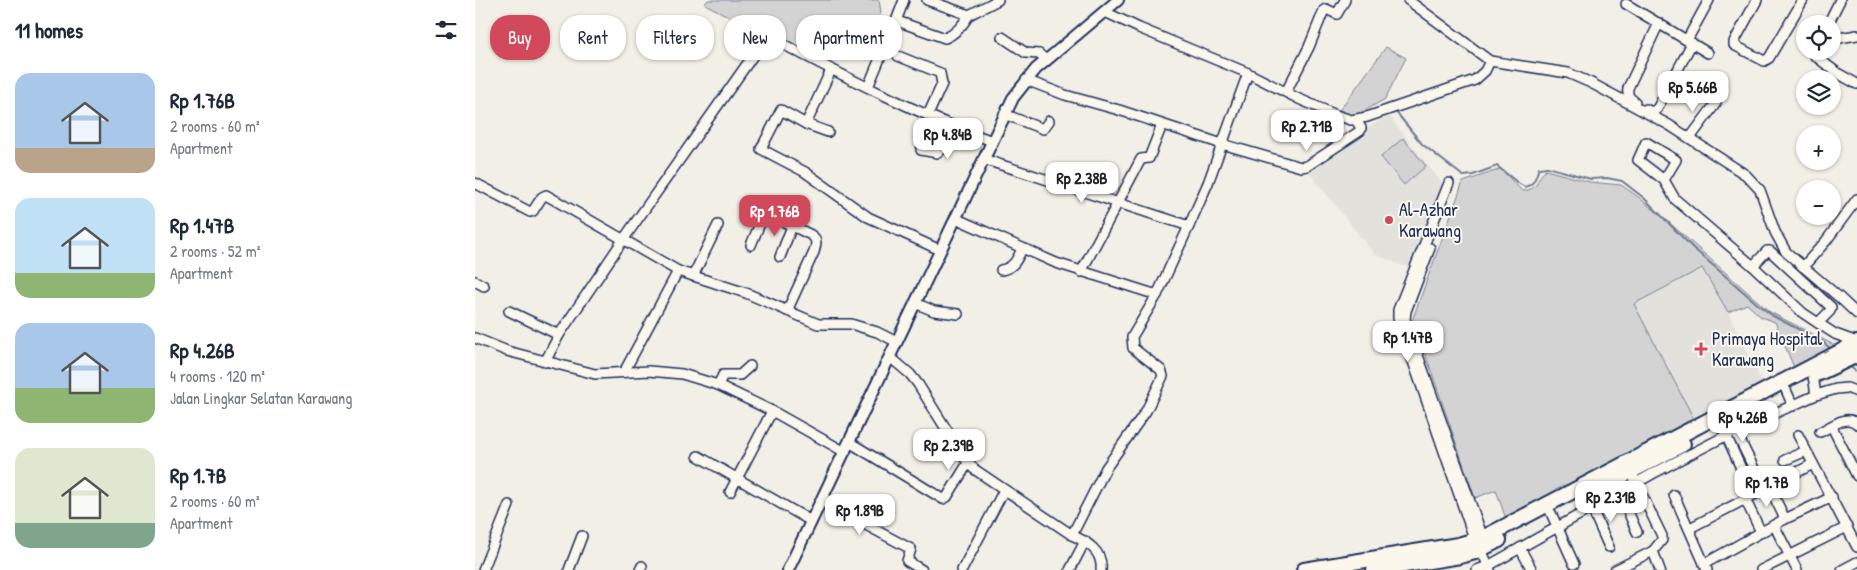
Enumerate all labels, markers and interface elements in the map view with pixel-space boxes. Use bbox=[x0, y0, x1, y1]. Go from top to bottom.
chip: Buy bbox=[490, 15, 550, 60]
chip: Rent bbox=[560, 15, 626, 60]
chip: Filters bbox=[636, 15, 714, 60]
chip: New bbox=[724, 15, 786, 60]
chip: Apartment bbox=[796, 15, 902, 60]
map controls bbox=[1796, 15, 1841, 225]
button: locate bbox=[1796, 15, 1841, 60]
text: 11 homes bbox=[15, 16, 83, 45]
icon: filters bbox=[432, 16, 460, 44]
pin: Rp 5.66B bbox=[1641, 70, 1745, 113]
button: layers bbox=[1796, 70, 1841, 115]
text: Rp 5.66B bbox=[1669, 76, 1717, 98]
text: Rp 1.76B bbox=[170, 86, 235, 115]
icon: home bbox=[55, 93, 115, 153]
pin: Rp 2.71B bbox=[1255, 110, 1359, 152]
text: 2 rooms · 60 m² bbox=[170, 115, 260, 137]
text: Rp 2.71B bbox=[1282, 115, 1332, 137]
pin: Rp 4.84B bbox=[896, 118, 1000, 160]
text: Rp 4.84B bbox=[924, 123, 972, 145]
button: + bbox=[1796, 125, 1841, 170]
text: Apartment bbox=[170, 137, 233, 159]
pin: Rp 2.38B bbox=[1030, 162, 1134, 204]
text: Rp 2.38B bbox=[1057, 167, 1107, 189]
button: − bbox=[1796, 180, 1841, 225]
pin: Rp 1.76B bbox=[723, 194, 827, 237]
place label: Al-Azhar Karawang bbox=[1399, 197, 1461, 243]
text: Rp 1.76B bbox=[750, 200, 800, 222]
text: Rp 1.47B bbox=[170, 211, 234, 240]
marker: Al-Azhar Karawang bbox=[1383, 214, 1395, 226]
icon: home bbox=[55, 218, 115, 278]
text: 2 rooms · 52 m² bbox=[170, 240, 260, 262]
text: Apartment bbox=[170, 262, 233, 284]
pin: Rp 1.47B bbox=[1356, 320, 1460, 363]
text: Rp 1.47B bbox=[1383, 326, 1433, 348]
place label: Primaya Hospital Karawang bbox=[1712, 326, 1822, 372]
text: Rp 4.26B bbox=[170, 336, 235, 365]
marker: Primaya Hospital Karawang bbox=[1694, 342, 1708, 356]
icon: home bbox=[55, 343, 115, 403]
text: 4 rooms · 120 m² bbox=[170, 365, 265, 387]
text: Jalan Lingkar Selatan Karawang bbox=[170, 387, 352, 409]
pin: Rp 4.26B bbox=[1691, 400, 1795, 443]
text: Rp 4.26B bbox=[1718, 406, 1768, 428]
pin: Rp 2.39B bbox=[897, 428, 1001, 471]
text: Rp 2.39B bbox=[924, 434, 974, 456]
text: Rp 1.7B bbox=[170, 461, 227, 490]
pin: Rp 1.7B bbox=[1721, 466, 1813, 508]
icon: home bbox=[55, 468, 115, 528]
text: Rp 1.7B bbox=[1745, 471, 1789, 493]
pin: Rp 2.31B bbox=[1559, 480, 1663, 523]
text: Rp 2.31B bbox=[1586, 486, 1636, 508]
text: 2 rooms · 60 m² bbox=[170, 490, 260, 512]
pin: Rp 1.89B bbox=[808, 494, 912, 536]
text: Rp 1.89B bbox=[836, 499, 884, 521]
text: Apartment bbox=[170, 512, 233, 534]

